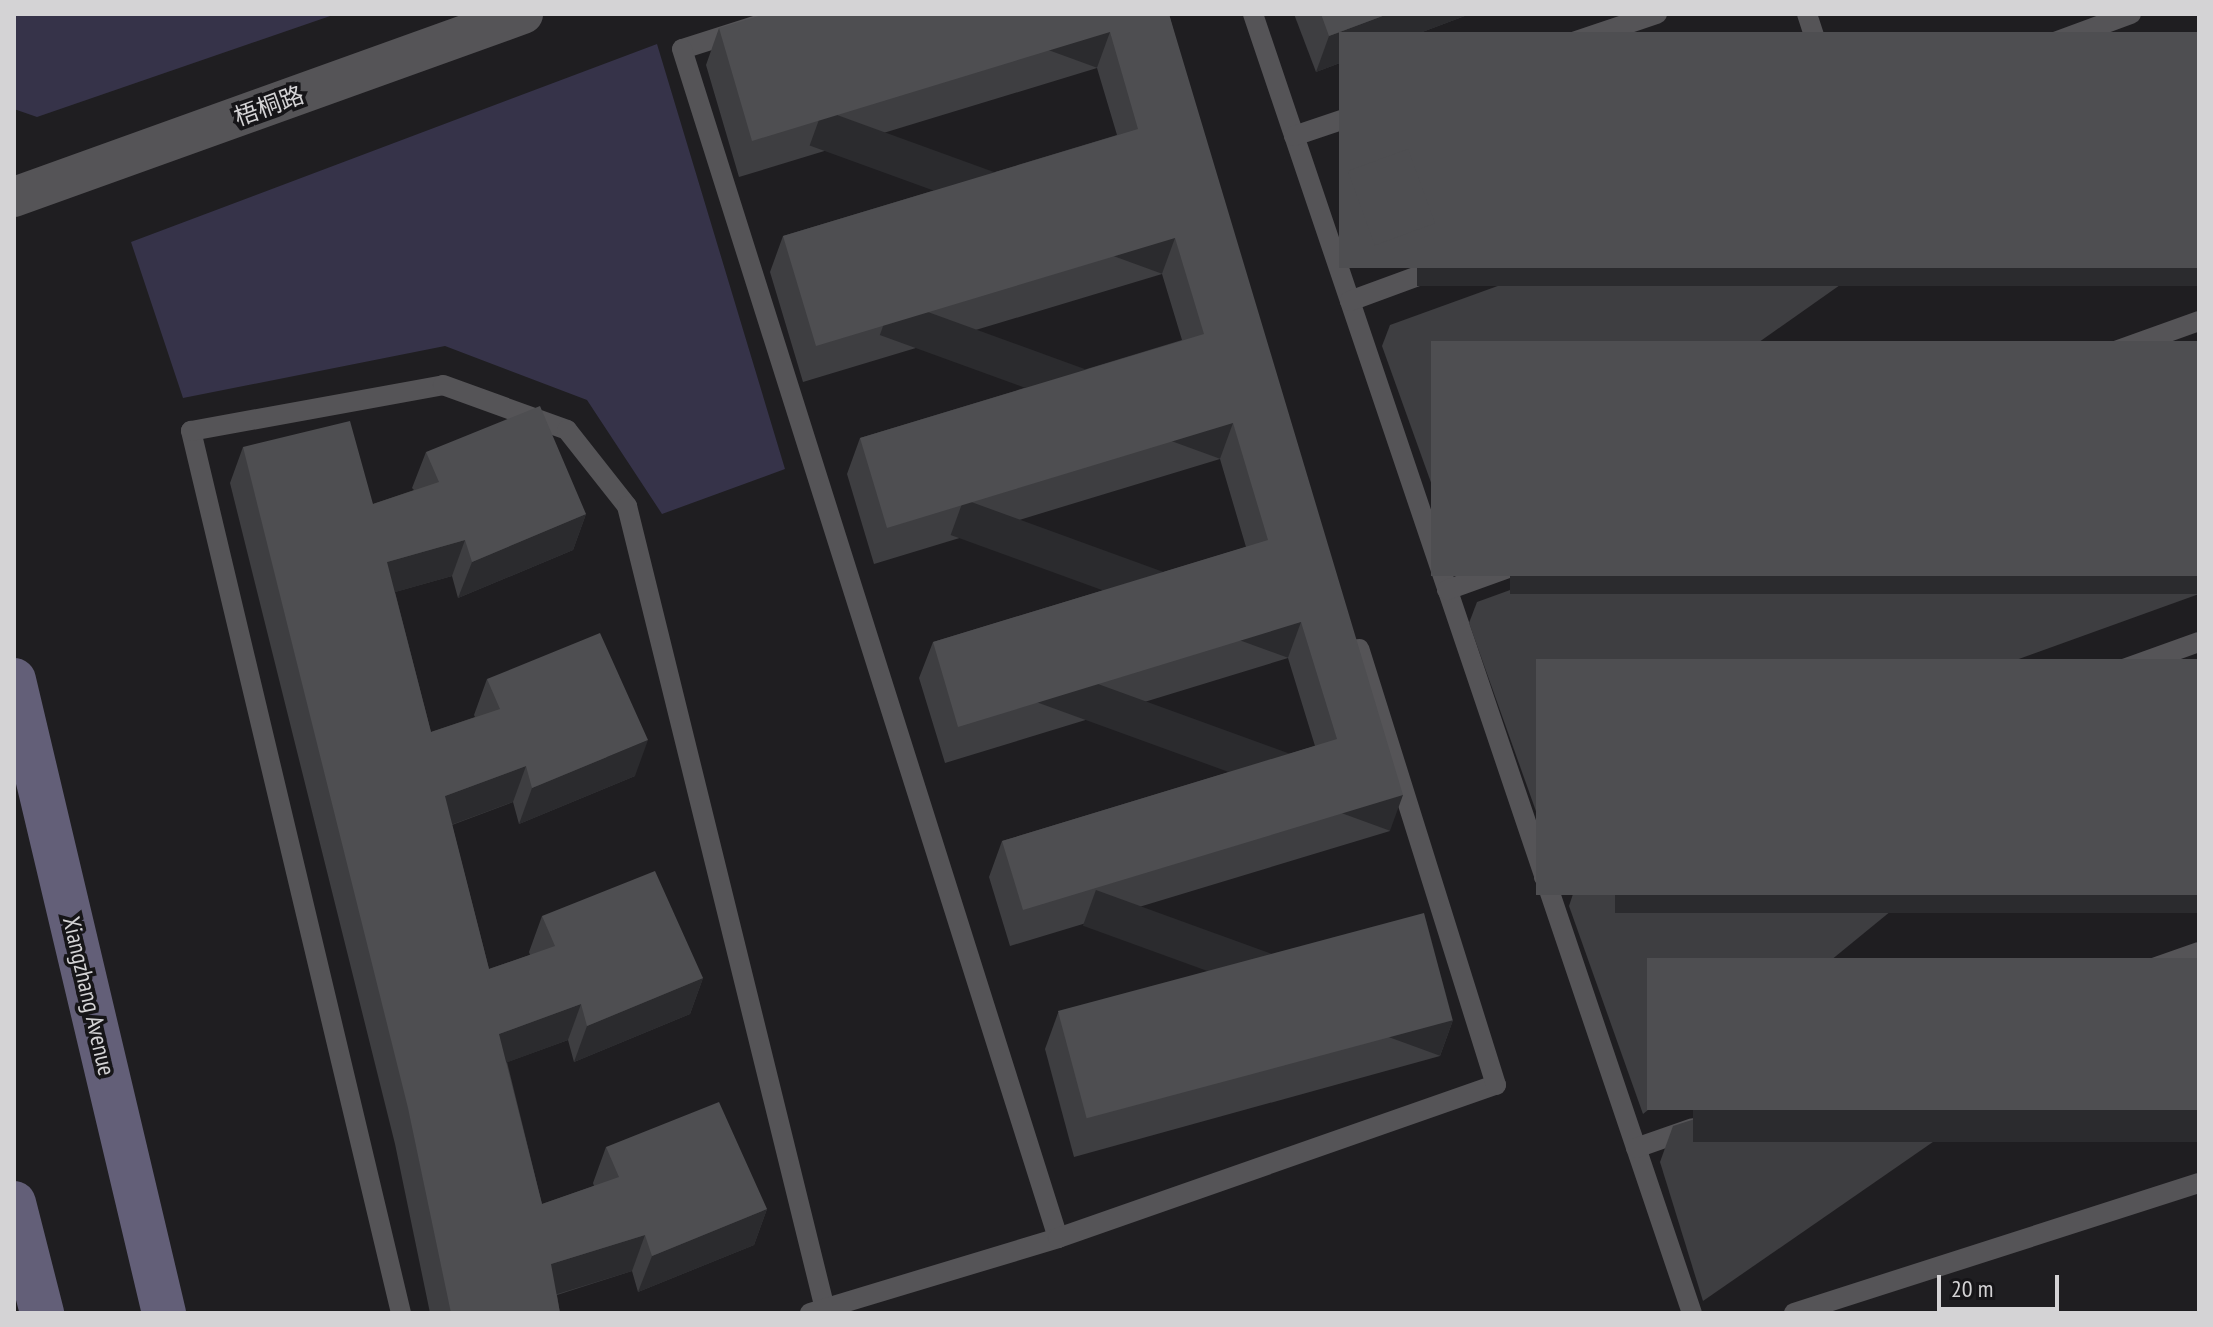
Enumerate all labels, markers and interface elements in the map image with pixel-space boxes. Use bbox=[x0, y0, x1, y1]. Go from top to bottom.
street label: 梧桐路 bbox=[230, 80, 308, 132]
street label: Xiangzhang Avenue bbox=[57, 913, 121, 1079]
scale bar bbox=[1941, 1259, 2063, 1309]
text: 20 m bbox=[1951, 1273, 1993, 1304]

